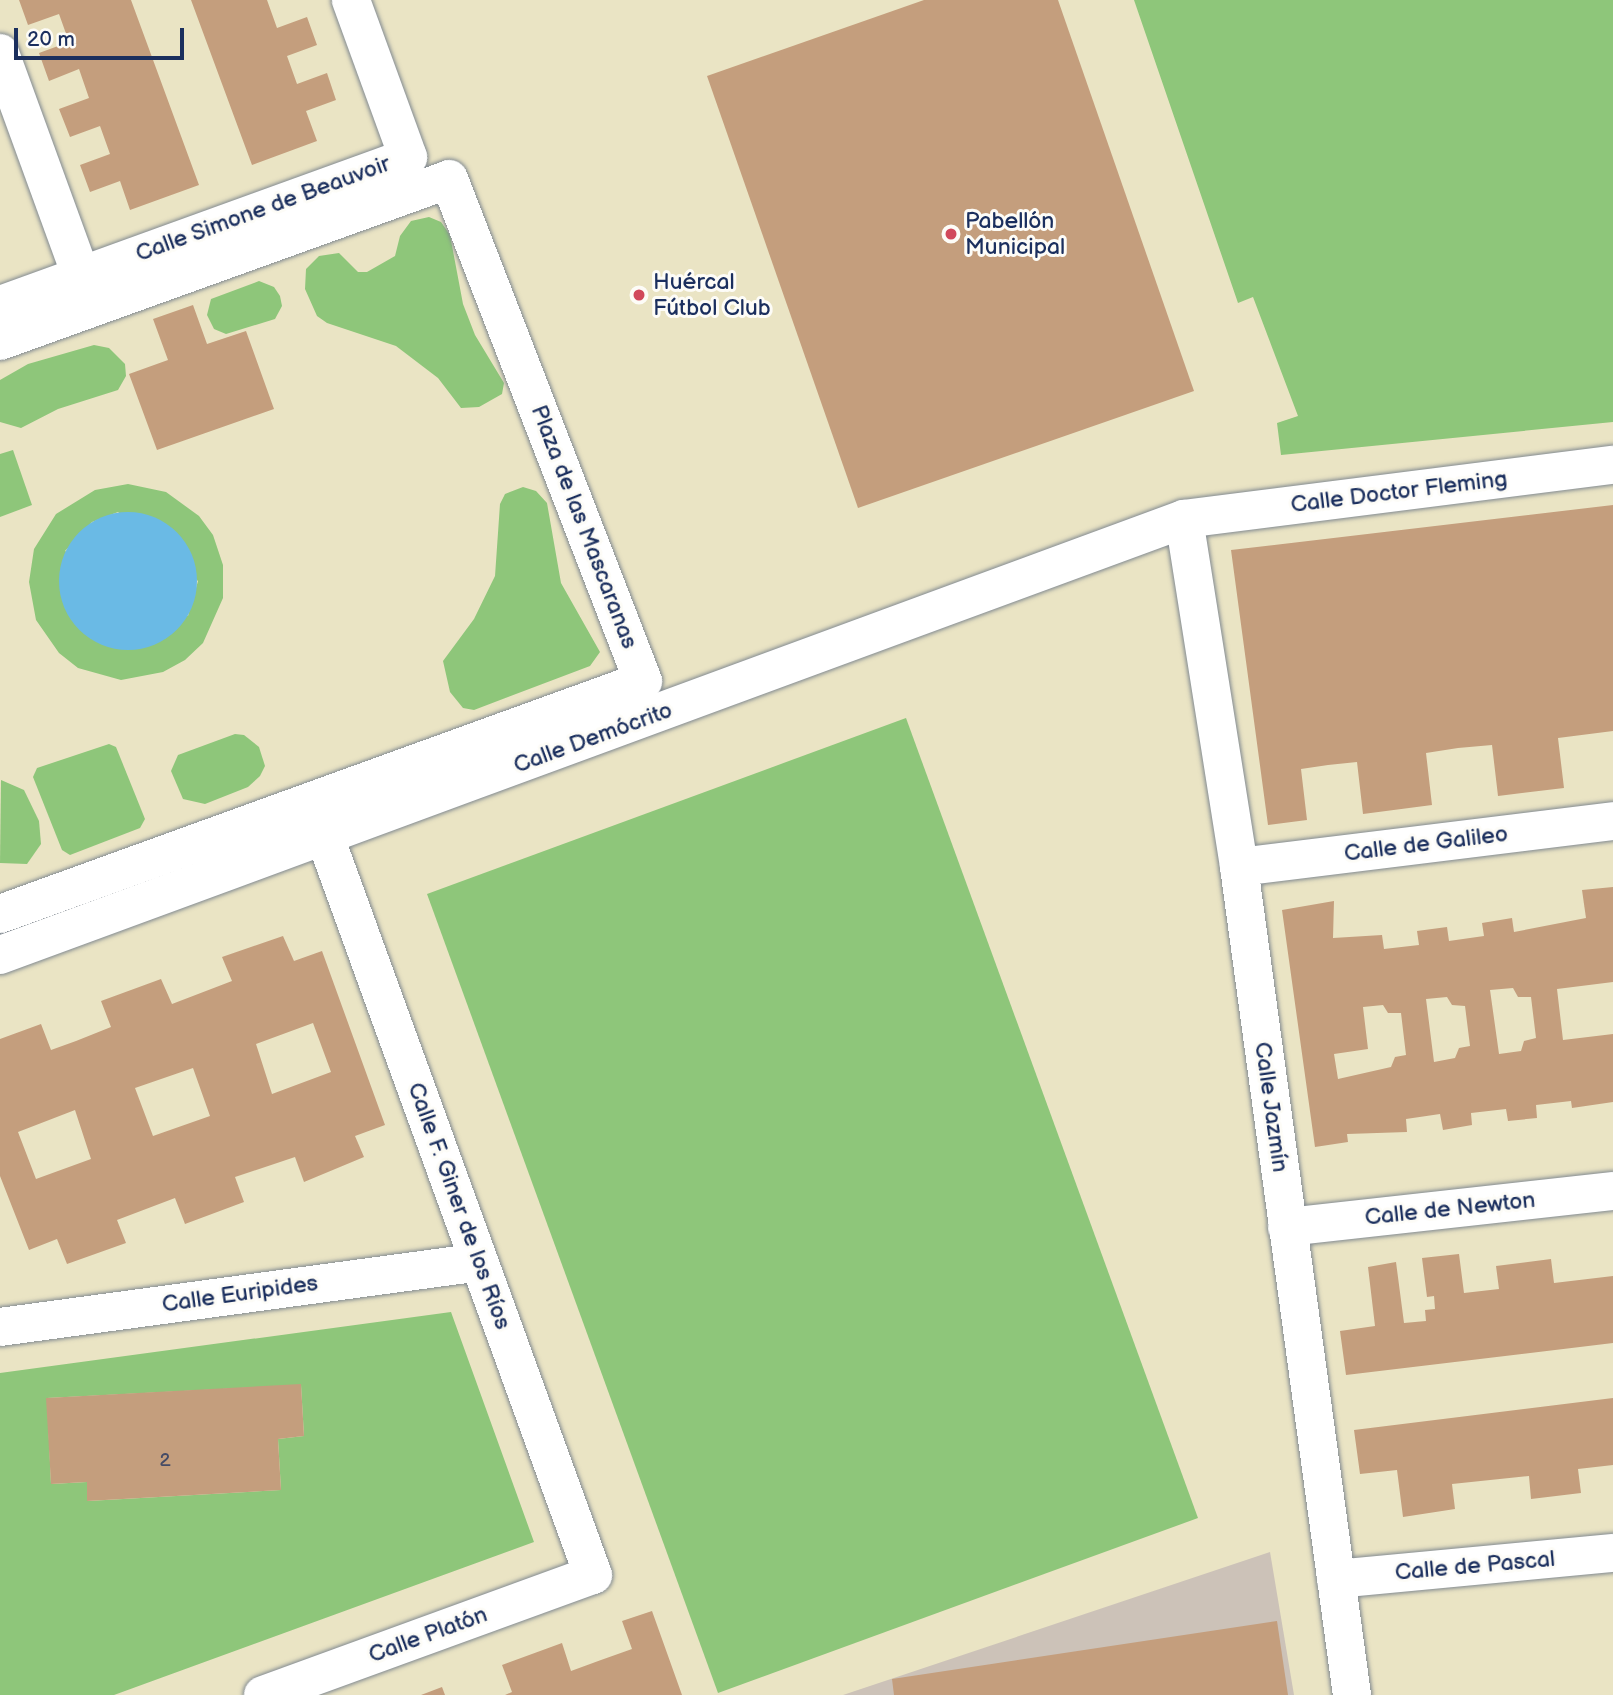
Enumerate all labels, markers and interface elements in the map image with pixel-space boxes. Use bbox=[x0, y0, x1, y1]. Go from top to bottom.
scale bar bbox=[18, 14, 187, 58]
text: 20 m bbox=[27, 27, 75, 52]
street label: Calle Simone de Beauvoir bbox=[132, 150, 394, 268]
place label: Pabellón Municipal bbox=[965, 207, 1065, 261]
marker: Pabellón Municipal bbox=[943, 226, 959, 242]
place label: Huércal Fútbol Club bbox=[653, 268, 771, 322]
marker: Huércal Fútbol Club bbox=[631, 287, 647, 303]
street label: Plaza de las Mascaranas bbox=[525, 401, 643, 653]
street label: Calle Doctor Fleming bbox=[1289, 465, 1509, 519]
street label: Calle Demócrito bbox=[510, 696, 676, 780]
street label: Calle de Galileo bbox=[1343, 820, 1509, 868]
street label: Calle Jazmín bbox=[1248, 1040, 1294, 1174]
street label: Calle F. Giner de los Ríos bbox=[401, 1079, 517, 1333]
street label: Calle de Newton bbox=[1363, 1186, 1537, 1232]
street label: Calle Euripides bbox=[160, 1269, 320, 1319]
house number: 2 bbox=[159, 1450, 171, 1472]
street label: Calle de Pascal bbox=[1394, 1545, 1556, 1587]
street label: Calle Platón bbox=[365, 1601, 491, 1669]

